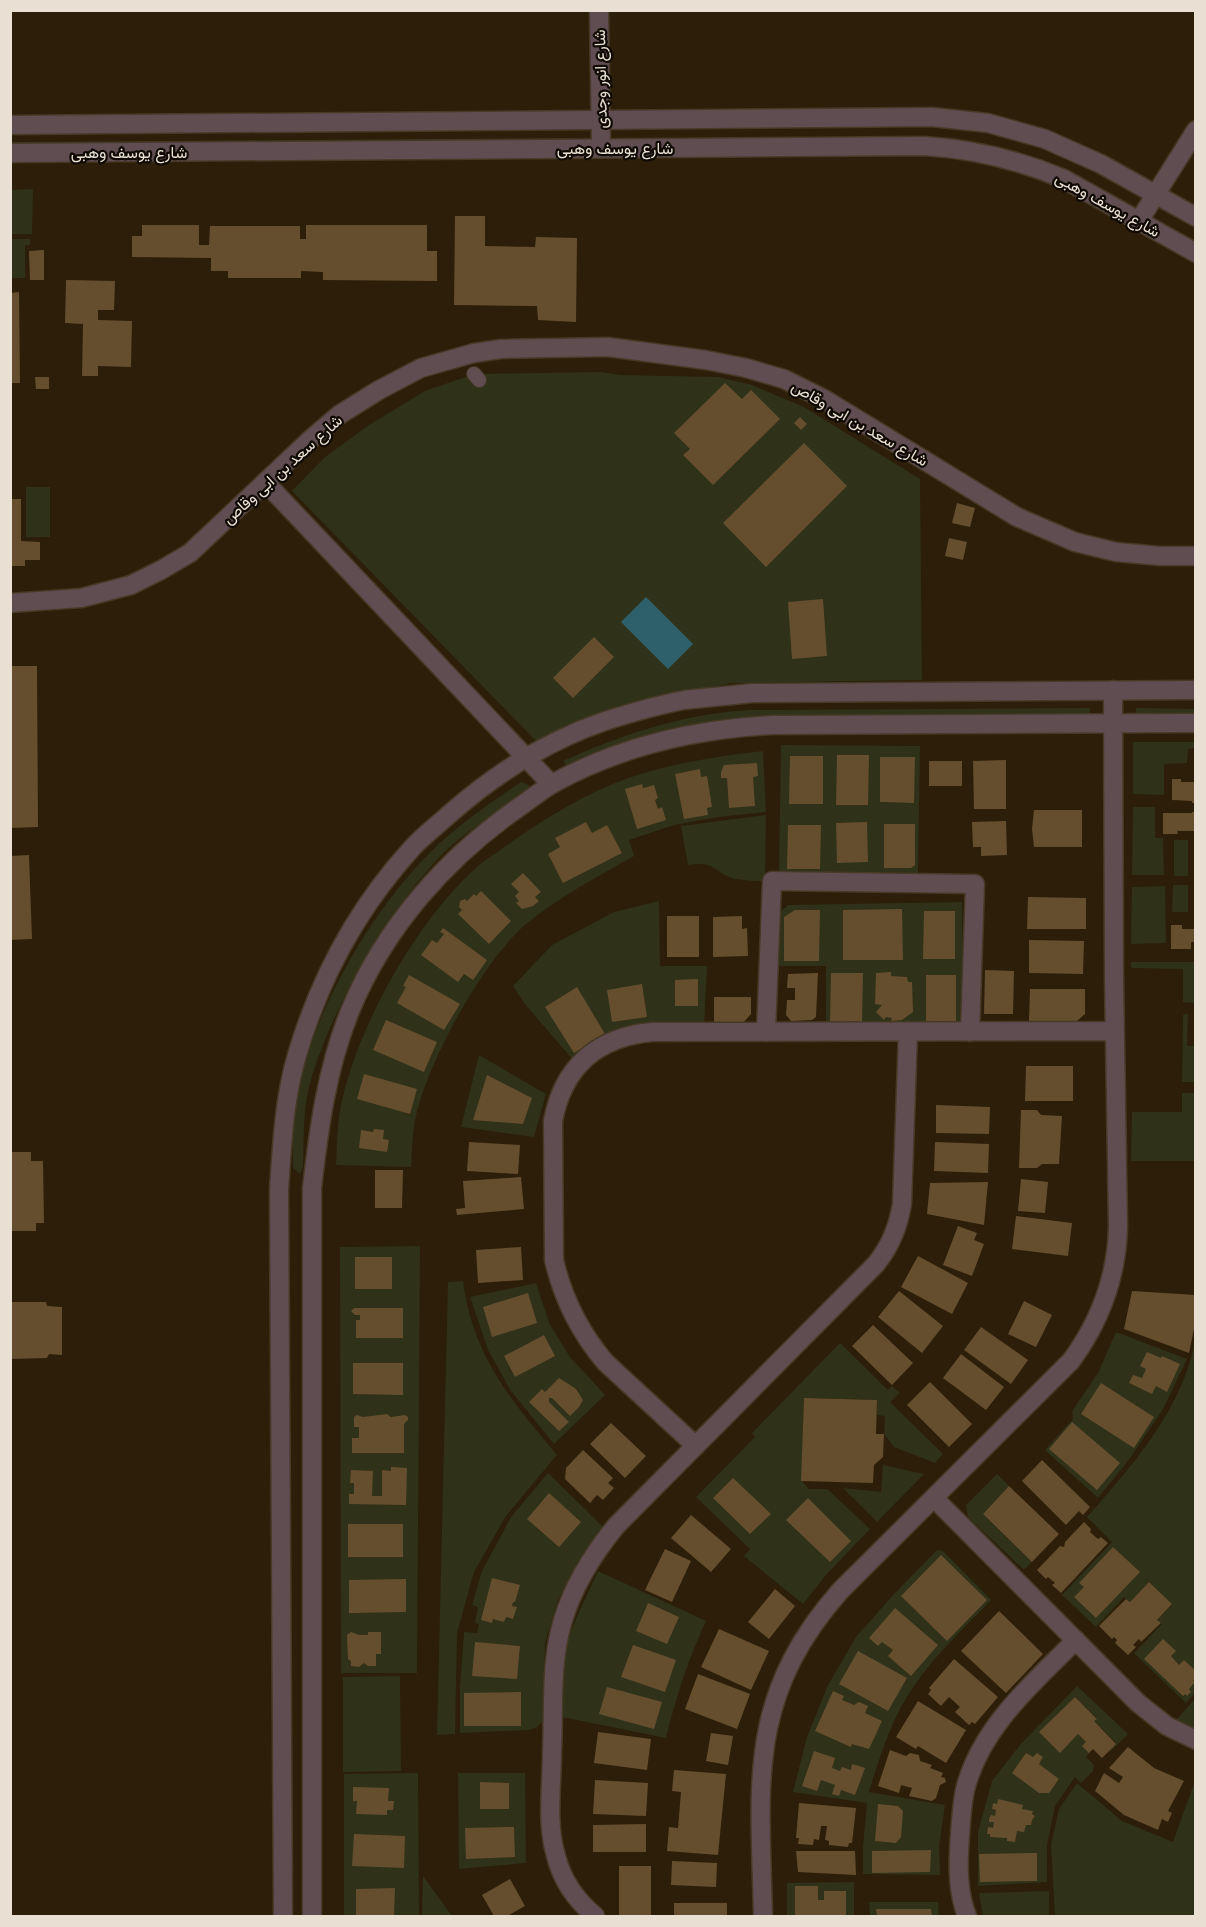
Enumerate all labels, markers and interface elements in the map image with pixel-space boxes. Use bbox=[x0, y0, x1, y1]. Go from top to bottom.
street label: شارع انور وجدى bbox=[589, 29, 613, 129]
street label: شارع يوسف وهبى bbox=[557, 138, 673, 160]
street label: شارع يوسف وهبى bbox=[71, 142, 187, 164]
street label: شارع يوسف وهبى bbox=[1051, 167, 1164, 243]
street label: شارع سعد بن ابى وقاص bbox=[787, 376, 932, 472]
street label: شارع سعد بن ابى وقاص bbox=[218, 410, 347, 530]

